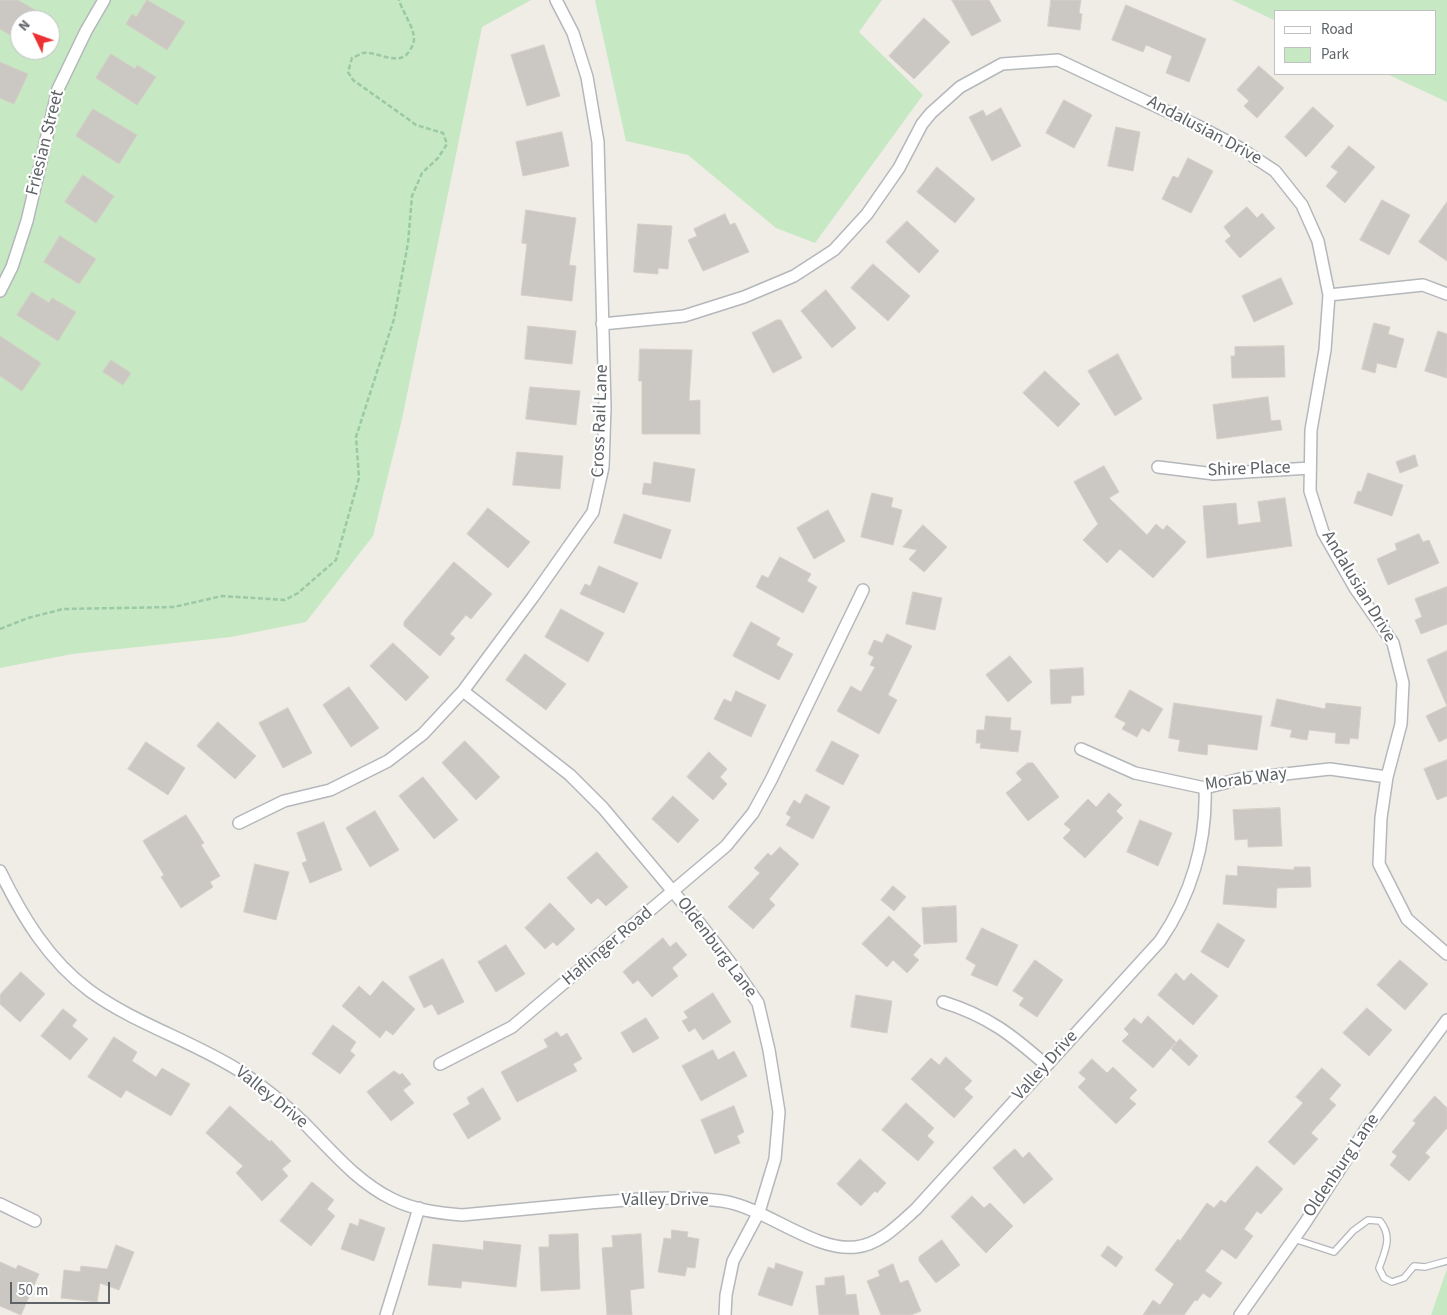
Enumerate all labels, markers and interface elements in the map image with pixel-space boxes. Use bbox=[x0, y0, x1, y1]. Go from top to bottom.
north arrow bbox=[10, 10, 60, 60]
legend bbox=[1274, 10, 1437, 75]
text: N bbox=[14, 15, 35, 36]
text: Road bbox=[1321, 19, 1353, 40]
text: Park bbox=[1321, 44, 1349, 65]
street label: Friesian Street bbox=[22, 88, 70, 198]
street label: Andalusian Drive bbox=[1143, 92, 1265, 170]
street label: Cross Rail Lane bbox=[588, 364, 614, 478]
street label: Shire Place bbox=[1207, 458, 1291, 482]
street label: Andalusian Drive bbox=[1316, 527, 1400, 647]
street label: Morab Way bbox=[1204, 764, 1288, 796]
street label: Oldenburg Lane bbox=[671, 893, 761, 1003]
street label: Haflinger Road bbox=[558, 903, 658, 991]
street label: Valley Drive bbox=[1009, 1026, 1083, 1106]
street label: Valley Drive bbox=[230, 1062, 312, 1134]
street label: Oldenburg Lane bbox=[1299, 1110, 1385, 1222]
street label: Valley Drive bbox=[621, 1190, 709, 1212]
scale bar bbox=[12, 1272, 112, 1304]
text: 50 m bbox=[18, 1280, 48, 1301]

